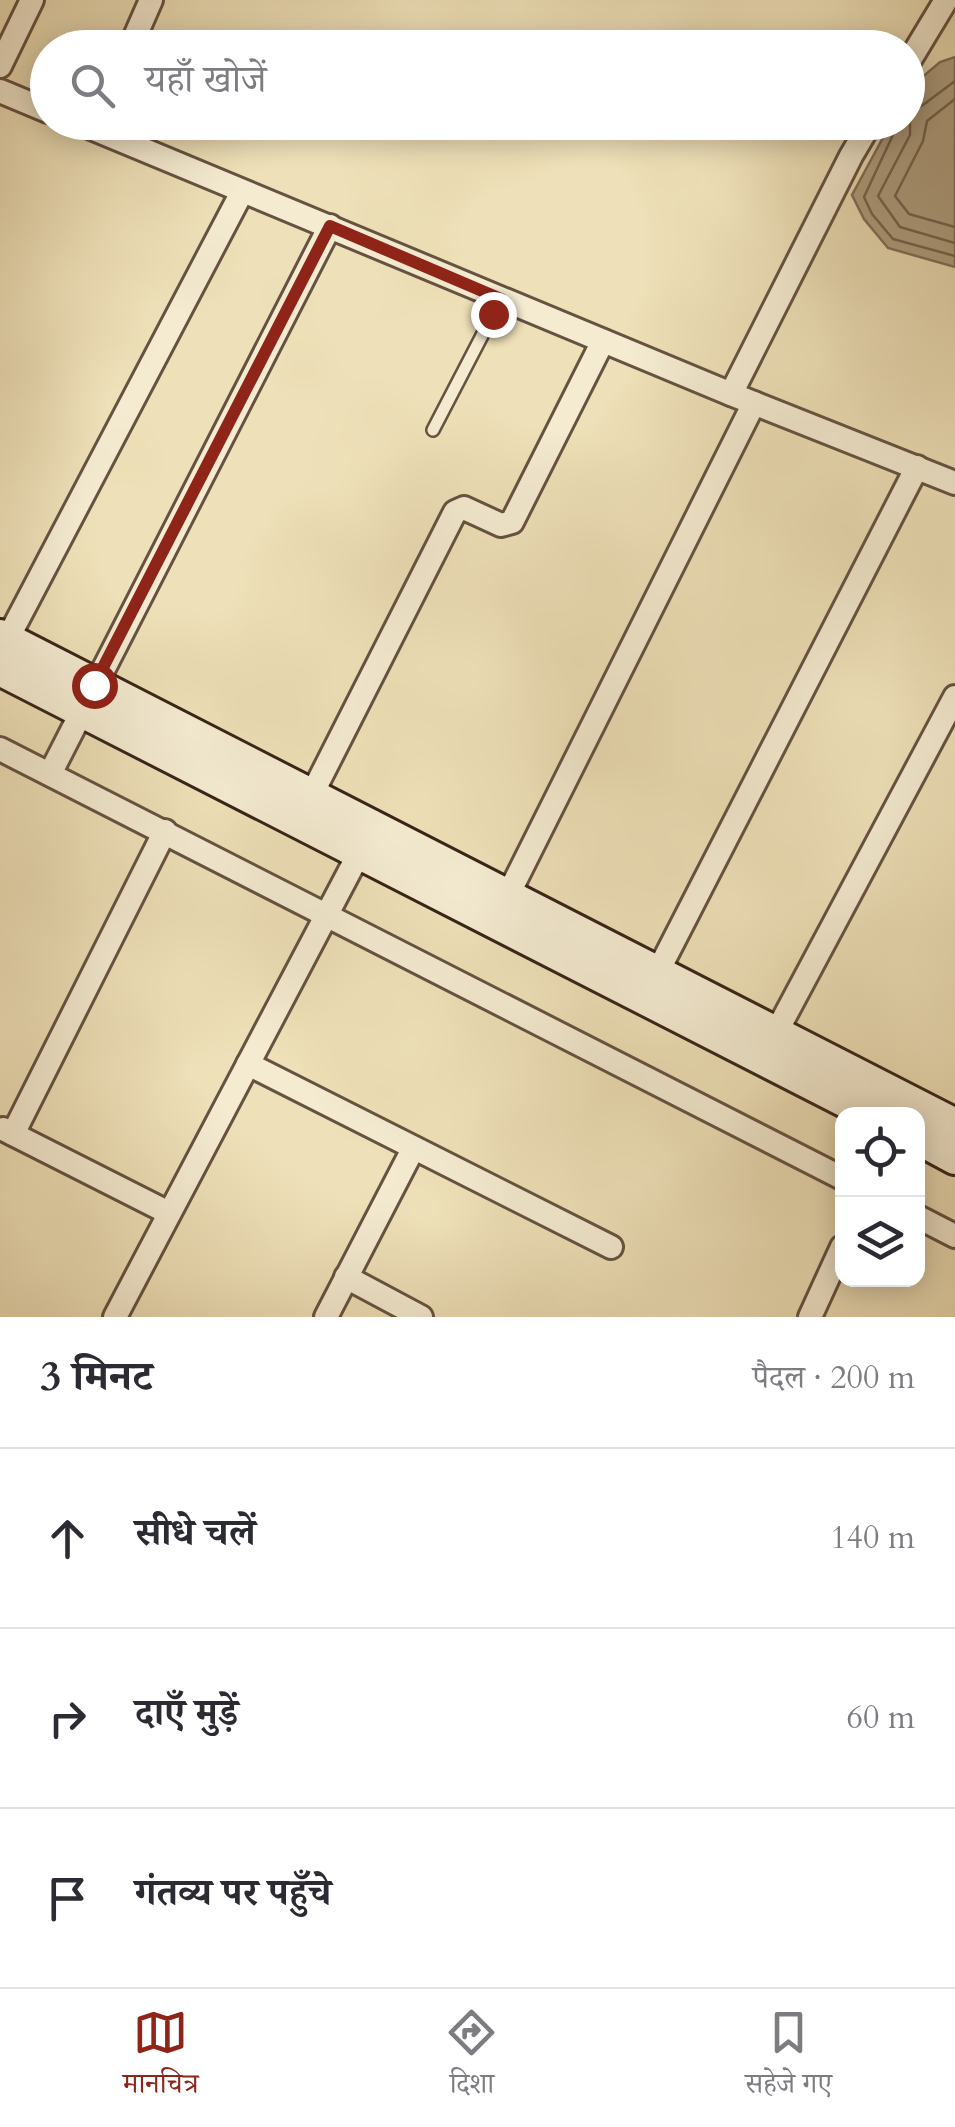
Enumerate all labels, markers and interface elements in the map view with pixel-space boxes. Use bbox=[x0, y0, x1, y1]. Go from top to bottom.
search box bbox=[30, 30, 925, 140]
text: यहाँ खोजें bbox=[145, 54, 266, 106]
icon: search bbox=[65, 58, 120, 113]
route end bbox=[471, 292, 517, 338]
route start bbox=[72, 663, 118, 709]
map controls bbox=[835, 1107, 925, 1287]
button: locate bbox=[835, 1107, 925, 1197]
button: layers bbox=[835, 1197, 925, 1287]
text: 3 मिनट bbox=[40, 1348, 152, 1405]
text: पैदल · 200 m bbox=[753, 1356, 915, 1400]
text: सीधे चलें bbox=[135, 1507, 255, 1559]
icon: ahead bbox=[40, 1511, 95, 1566]
text: 140 m bbox=[830, 1516, 915, 1560]
text: दाएँ मुड़ें bbox=[135, 1687, 238, 1739]
icon: right bbox=[40, 1691, 95, 1746]
text: 60 m bbox=[847, 1696, 915, 1740]
text: गंतव्य पर पहुँचे bbox=[135, 1867, 331, 1919]
icon: arrive bbox=[40, 1871, 95, 1926]
tab: मानचित्र bbox=[123, 2005, 199, 2111]
tab: दिशा bbox=[444, 2005, 499, 2111]
tab: सहेजे गए bbox=[745, 2005, 832, 2111]

